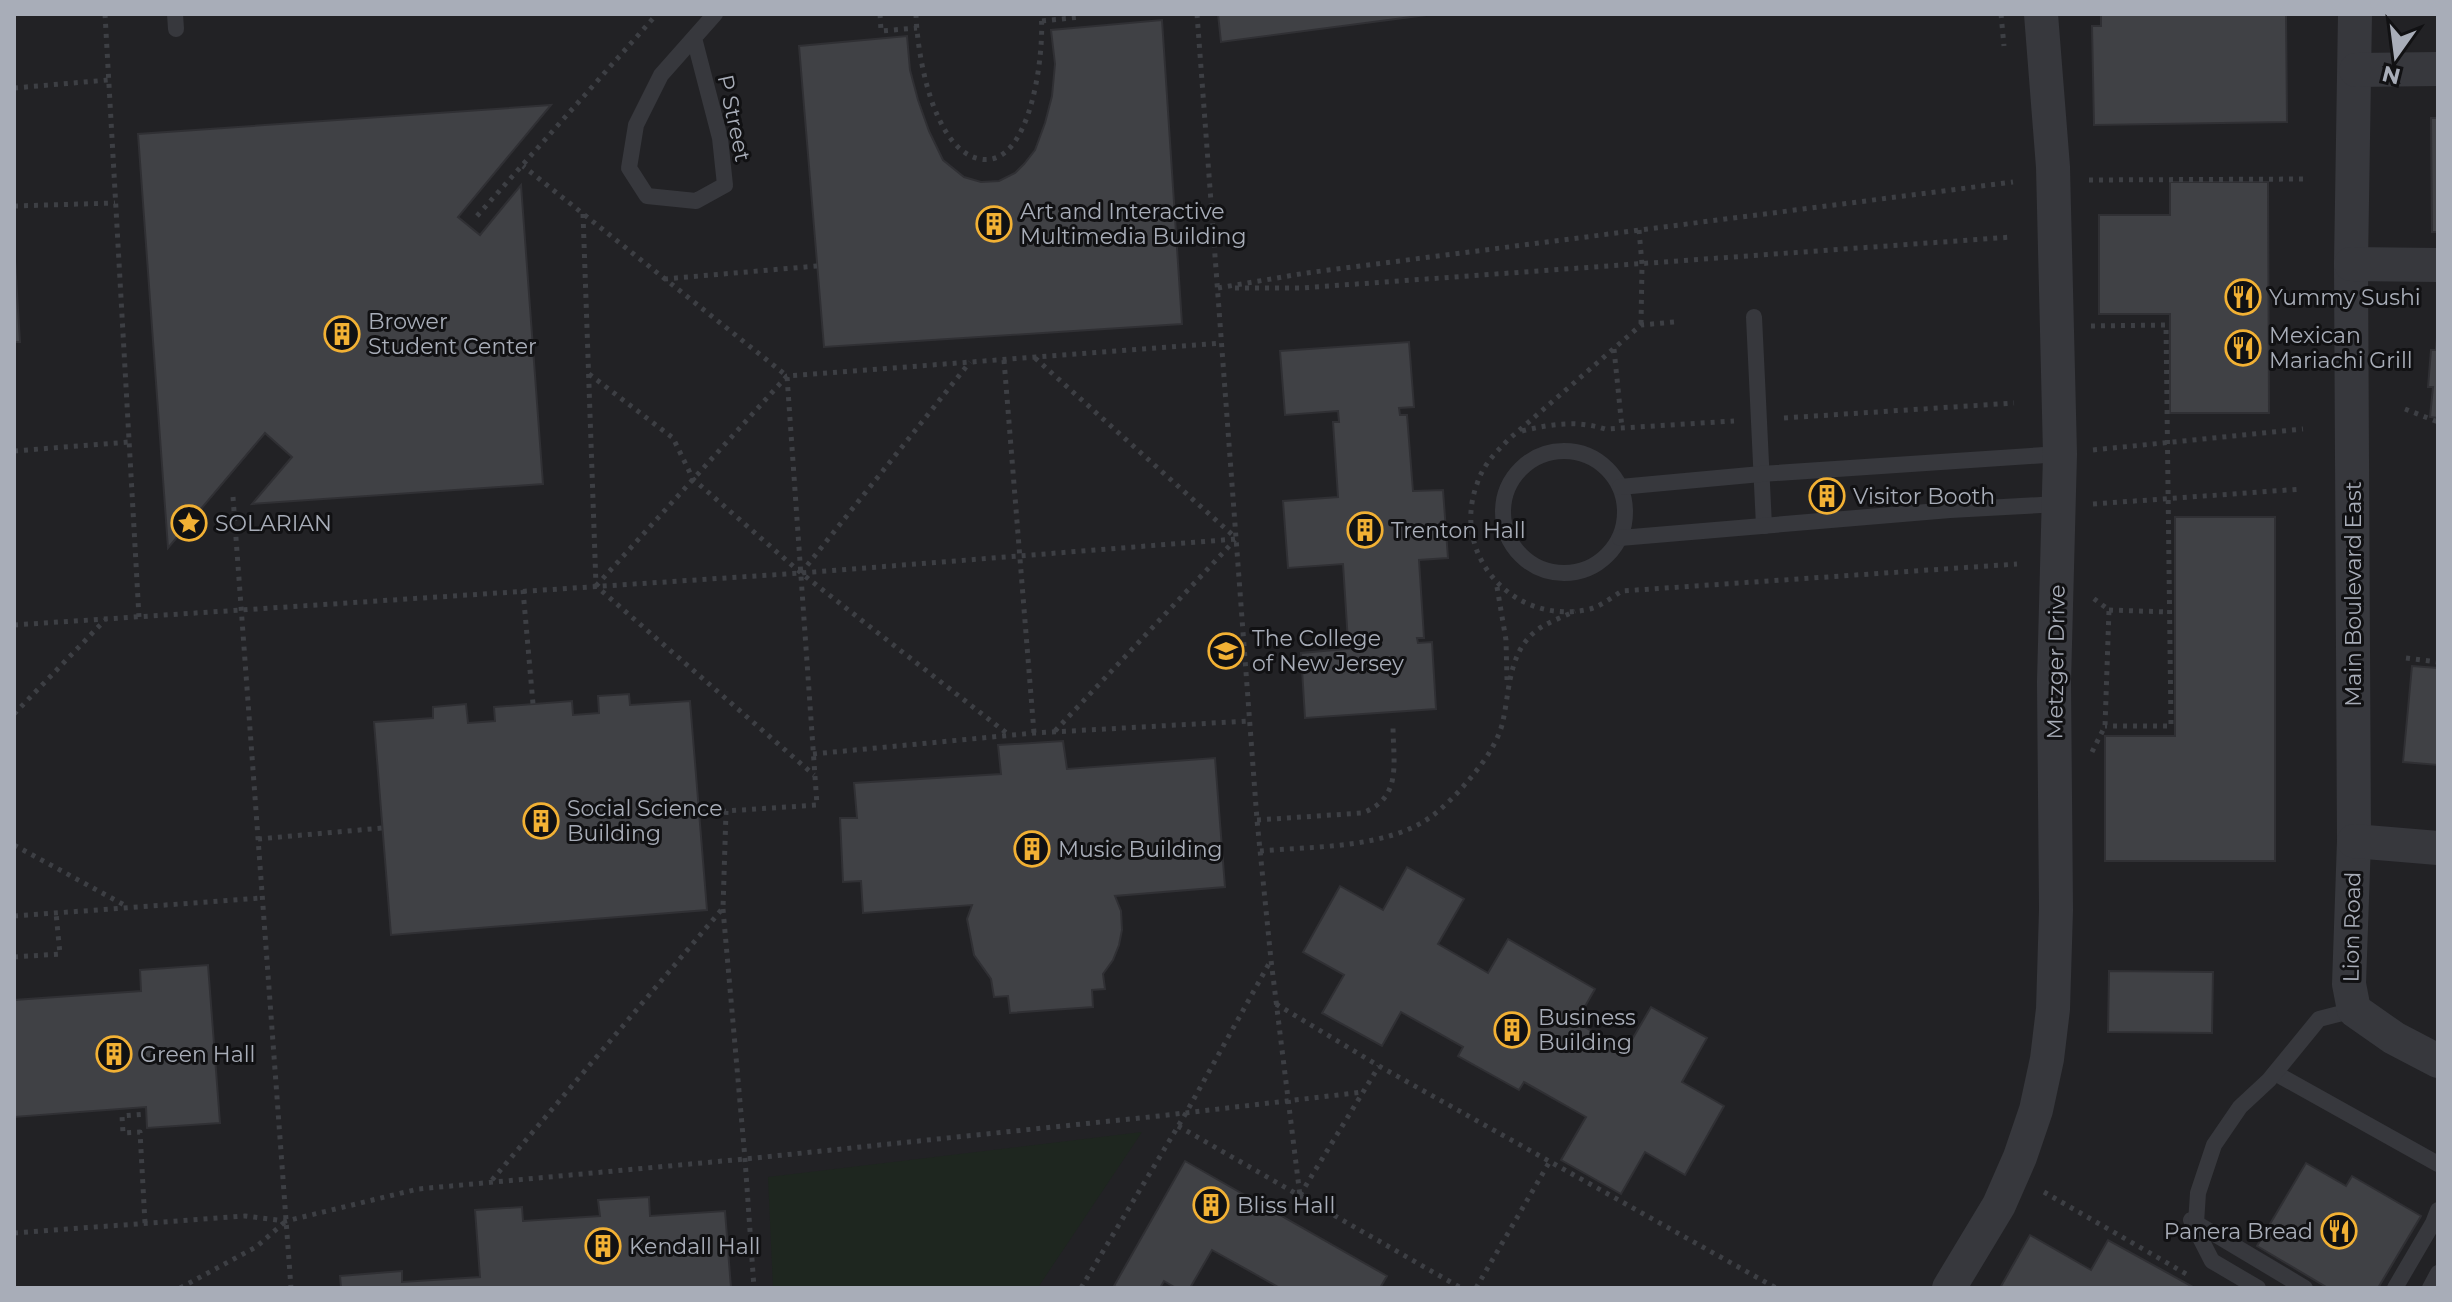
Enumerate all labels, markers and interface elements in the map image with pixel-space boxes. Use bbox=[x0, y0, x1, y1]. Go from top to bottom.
north arrow bbox=[2356, 16, 2436, 96]
text: N bbox=[2379, 60, 2403, 90]
street label: P Street bbox=[712, 72, 756, 164]
place label: Art and Interactive Multimedia Building bbox=[1020, 198, 1247, 250]
building icon: Art and Interactive Multimedia Building bbox=[975, 205, 1013, 243]
restaurant icon: Yummy Sushi bbox=[2224, 278, 2262, 316]
place label: Yummy Sushi bbox=[2269, 284, 2421, 311]
place label: Brower Student Center bbox=[368, 308, 537, 360]
building icon: Brower Student Center bbox=[323, 315, 361, 353]
place label: Mexican Mariachi Grill bbox=[2269, 322, 2413, 374]
restaurant icon: Mexican Mariachi Grill bbox=[2224, 329, 2262, 367]
building icon: Visitor Booth bbox=[1808, 477, 1846, 515]
street label: Main Boulevard East bbox=[2340, 481, 2367, 707]
place label: Visitor Booth bbox=[1853, 483, 1995, 510]
place icon: SOLARIAN bbox=[170, 504, 208, 542]
place label: SOLARIAN bbox=[215, 510, 332, 537]
building icon: Trenton Hall bbox=[1346, 511, 1384, 549]
place label: Trenton Hall bbox=[1391, 517, 1526, 544]
street label: Metzger Drive bbox=[2041, 584, 2071, 740]
place label: The College of New Jersey bbox=[1252, 625, 1404, 677]
school or university icon: The College of New Jersey bbox=[1207, 632, 1245, 670]
place label: Social Science Building bbox=[567, 795, 722, 847]
building icon: Social Science Building bbox=[522, 802, 560, 840]
building icon: Music Building bbox=[1013, 830, 1051, 868]
place label: Music Building bbox=[1058, 836, 1223, 863]
street label: Lion Road bbox=[2338, 871, 2366, 983]
place label: Business Building bbox=[1538, 1004, 1636, 1056]
building icon: Business Building bbox=[1493, 1011, 1531, 1049]
building icon: Green Hall bbox=[95, 1035, 133, 1073]
place label: Green Hall bbox=[140, 1041, 255, 1068]
building icon: Bliss Hall bbox=[1192, 1186, 1230, 1224]
place label: Bliss Hall bbox=[1237, 1192, 1335, 1219]
restaurant icon: Panera Bread bbox=[2320, 1212, 2358, 1250]
place label: Panera Bread bbox=[2164, 1218, 2313, 1245]
building icon: Kendall Hall bbox=[584, 1227, 622, 1265]
place label: Kendall Hall bbox=[629, 1233, 760, 1260]

